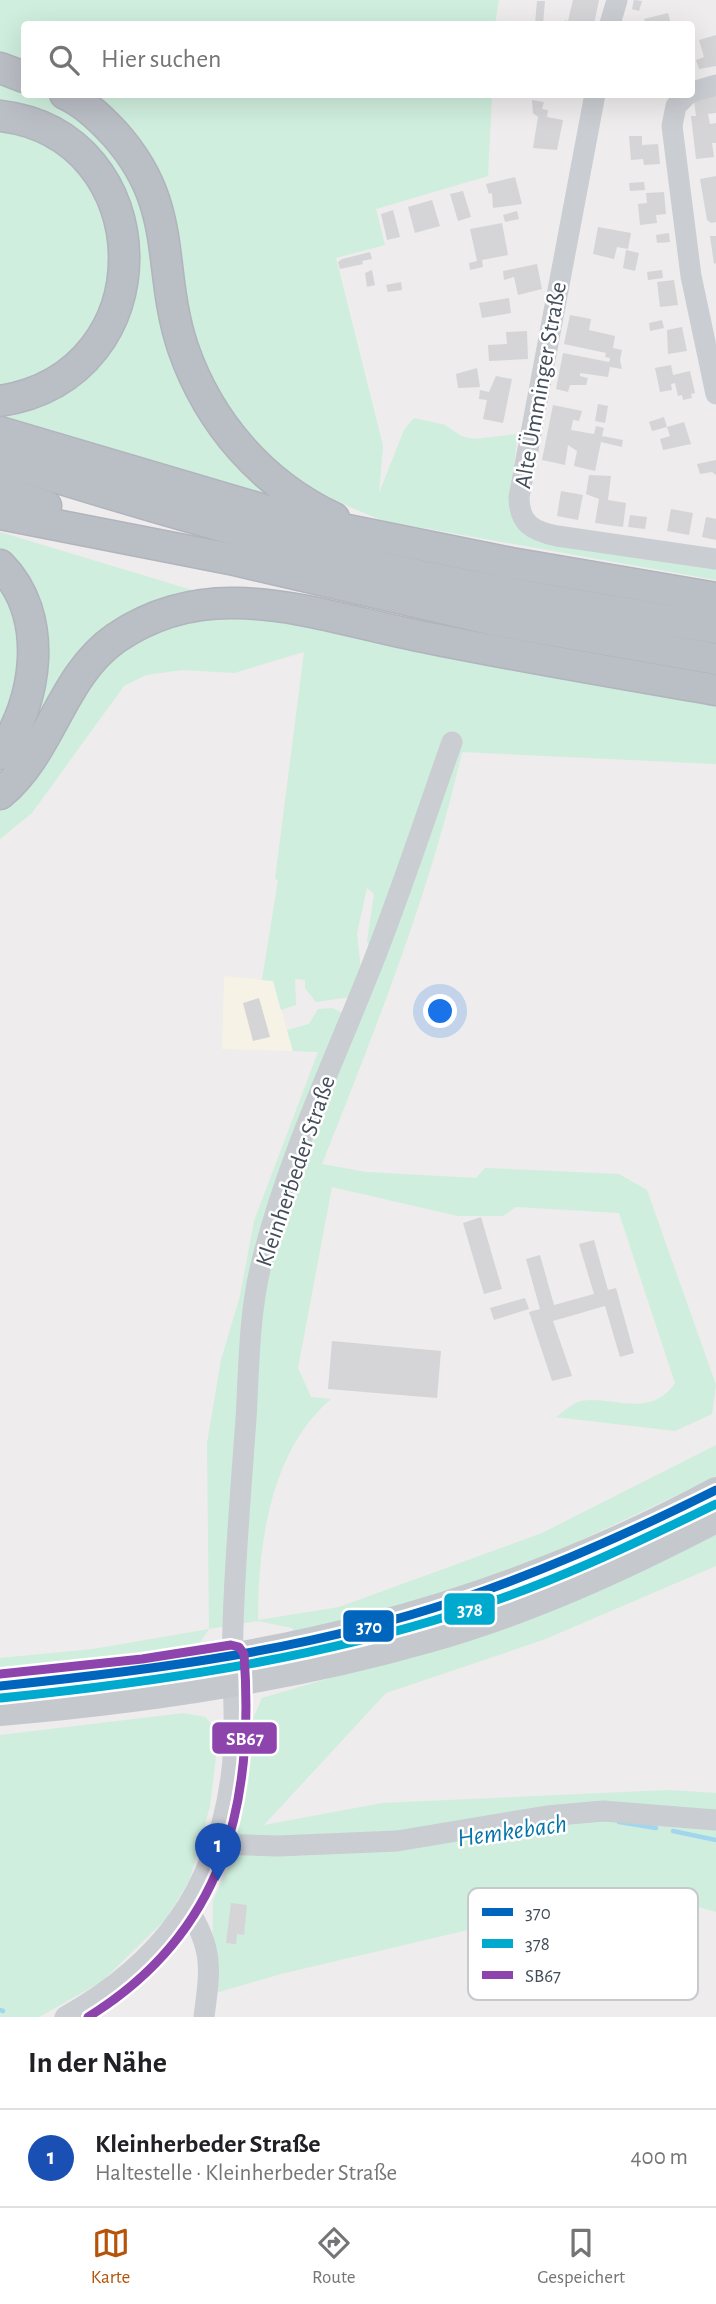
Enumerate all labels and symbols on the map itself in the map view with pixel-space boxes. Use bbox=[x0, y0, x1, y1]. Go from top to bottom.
street label: Alte Ümminger Straße bbox=[510, 280, 571, 490]
your location bbox=[423, 994, 457, 1028]
street label: Kleinherbeder Straße bbox=[252, 1073, 340, 1270]
line badge: 378 bbox=[443, 1592, 496, 1626]
text: 378 bbox=[457, 1601, 483, 1620]
line badge: 370 bbox=[342, 1609, 395, 1643]
text: 370 bbox=[356, 1618, 382, 1637]
line badge: SB67 bbox=[211, 1721, 278, 1755]
text: SB67 bbox=[226, 1730, 264, 1749]
water label: Hemkebach bbox=[456, 1810, 569, 1852]
pin: 1 bbox=[195, 1823, 241, 1881]
legend bbox=[468, 1888, 698, 2000]
text: 370 bbox=[525, 1904, 551, 1923]
text: 378 bbox=[525, 1935, 550, 1954]
text: SB67 bbox=[525, 1967, 561, 1986]

